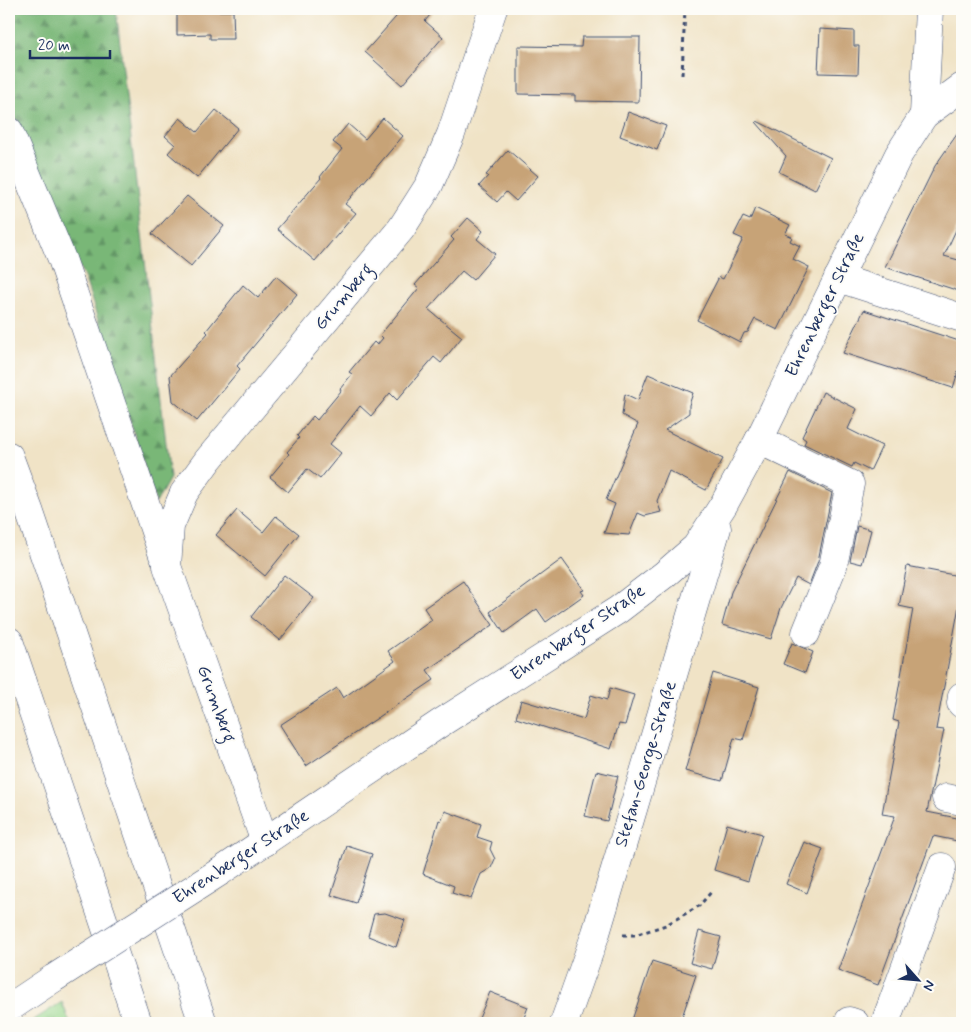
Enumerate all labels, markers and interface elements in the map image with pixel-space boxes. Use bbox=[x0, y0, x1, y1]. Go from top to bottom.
scale bar bbox=[30, 28, 110, 60]
text: 20 m bbox=[38, 36, 70, 56]
street label: Ehrenberger Straße bbox=[780, 229, 872, 382]
street label: Grumberg bbox=[309, 258, 381, 337]
street label: Ehrenberger Straße bbox=[506, 579, 651, 689]
street label: Grumberg bbox=[189, 662, 241, 747]
street label: Stefan-George-Straße bbox=[609, 678, 684, 850]
street label: Ehrenberger Straße bbox=[168, 804, 315, 912]
north arrow bbox=[894, 954, 944, 1004]
text: N bbox=[919, 977, 939, 994]

